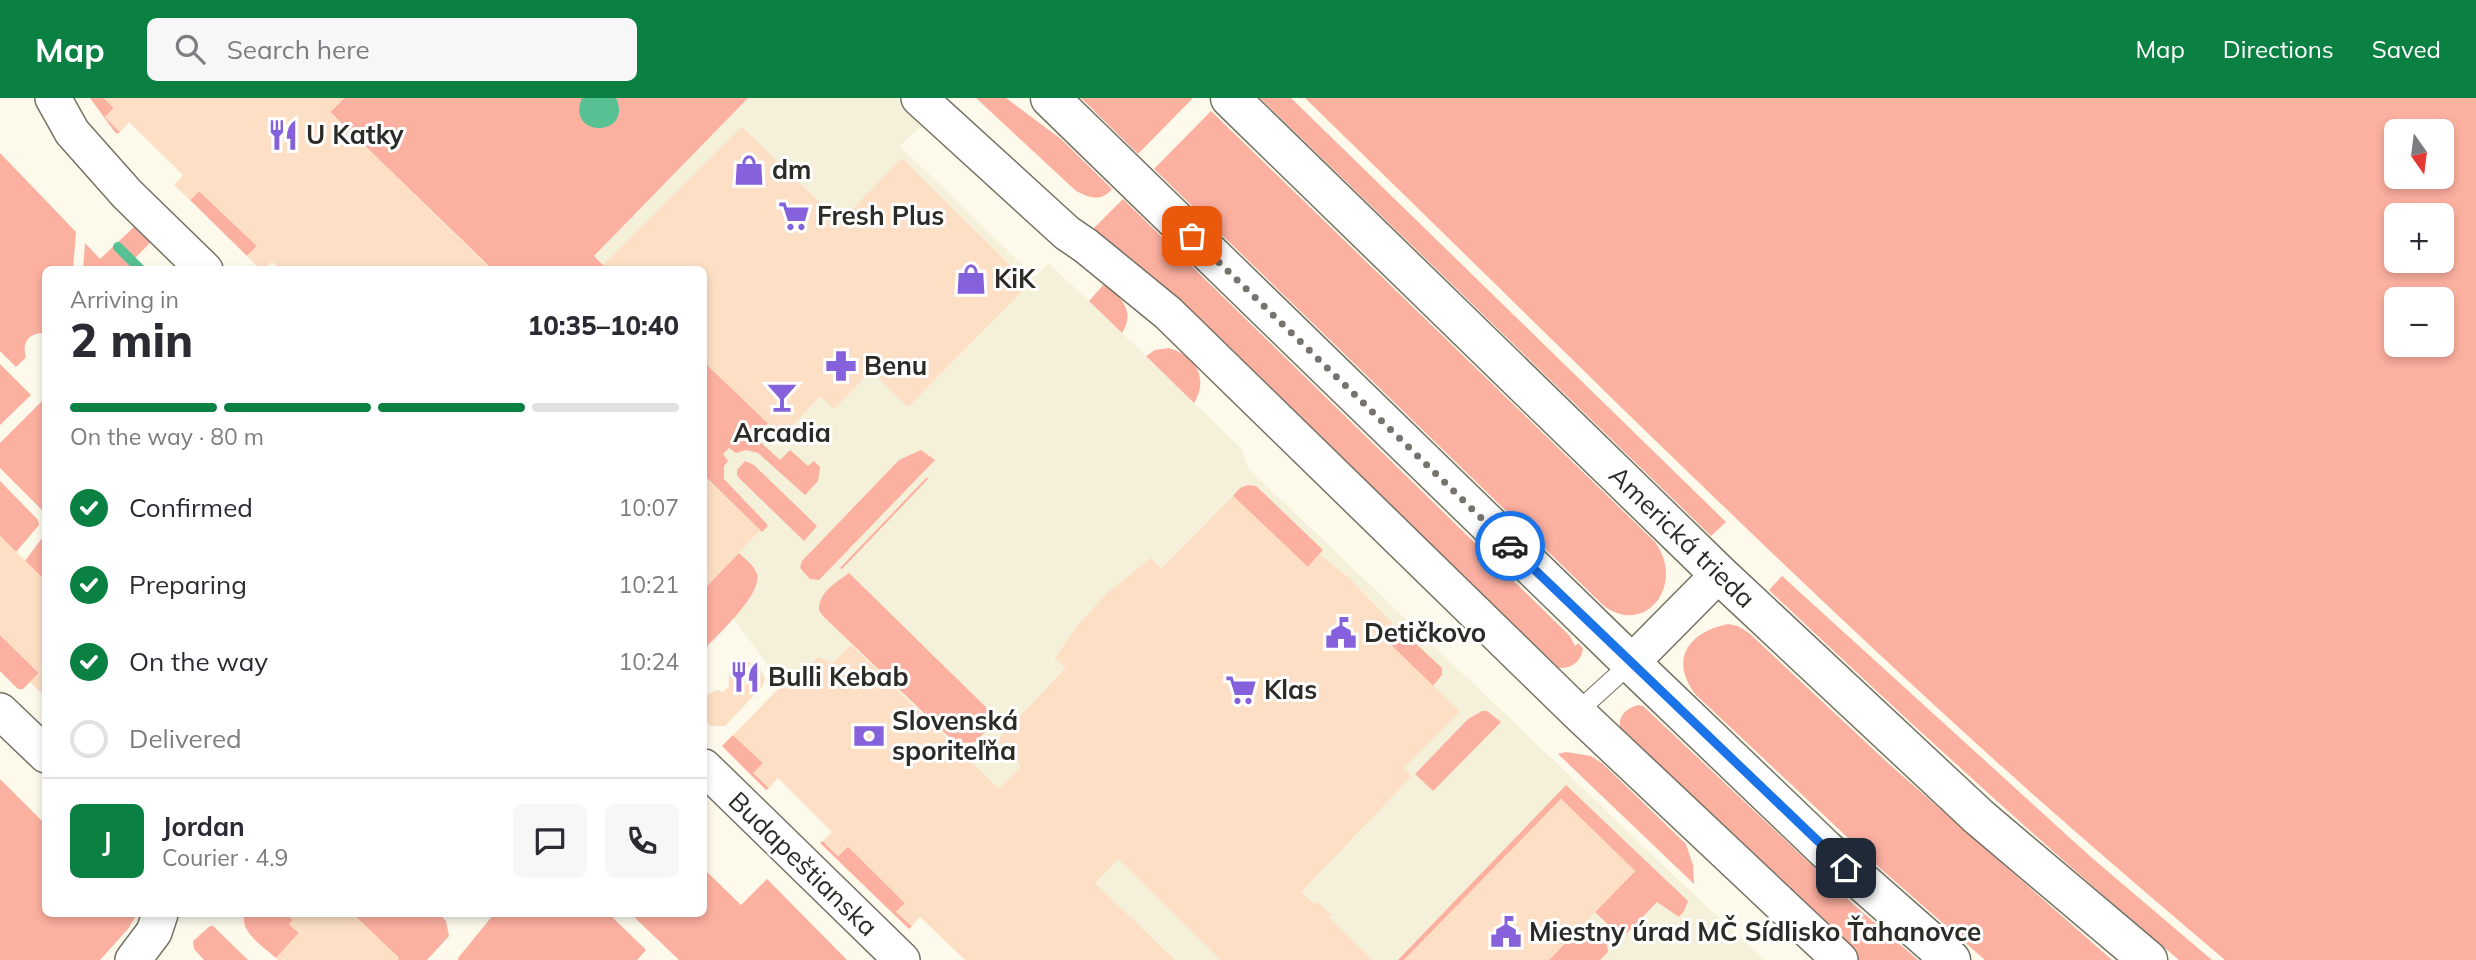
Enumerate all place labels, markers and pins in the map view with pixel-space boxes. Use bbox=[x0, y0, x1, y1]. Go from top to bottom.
restaurant icon: U Katky bbox=[266, 118, 300, 152]
place label: U Katky bbox=[306, 118, 405, 151]
shop icon: dm bbox=[732, 153, 766, 187]
place label: dm bbox=[772, 153, 812, 186]
supermarket icon: Fresh Plus bbox=[777, 199, 811, 233]
place label: Fresh Plus bbox=[817, 199, 944, 232]
pin bbox=[1162, 206, 1222, 266]
shop icon: KiK bbox=[954, 262, 988, 296]
place label: KiK bbox=[994, 262, 1037, 295]
pharmacy icon: Benu bbox=[824, 349, 858, 383]
place label: Benu bbox=[864, 349, 927, 382]
bar icon: Arcadia bbox=[765, 380, 799, 414]
place label: Arcadia bbox=[733, 416, 831, 449]
public building icon: Detičkovo bbox=[1324, 616, 1358, 650]
place label: Detičkovo bbox=[1364, 616, 1486, 649]
restaurant icon: Bulli Kebab bbox=[728, 660, 762, 694]
place label: Bulli Kebab bbox=[768, 660, 909, 693]
supermarket icon: Klas bbox=[1224, 673, 1258, 707]
place label: Klas bbox=[1264, 673, 1317, 706]
place label: Slovenská sporiteľňa bbox=[892, 704, 1018, 767]
bank icon: Slovenská sporiteľňa bbox=[852, 719, 886, 753]
pin bbox=[1816, 838, 1876, 898]
public building icon: Miestny úrad MČ Sídlisko Ťahanovce bbox=[1489, 915, 1523, 949]
place label: Miestny úrad MČ Sídlisko Ťahanovce bbox=[1529, 915, 1981, 948]

